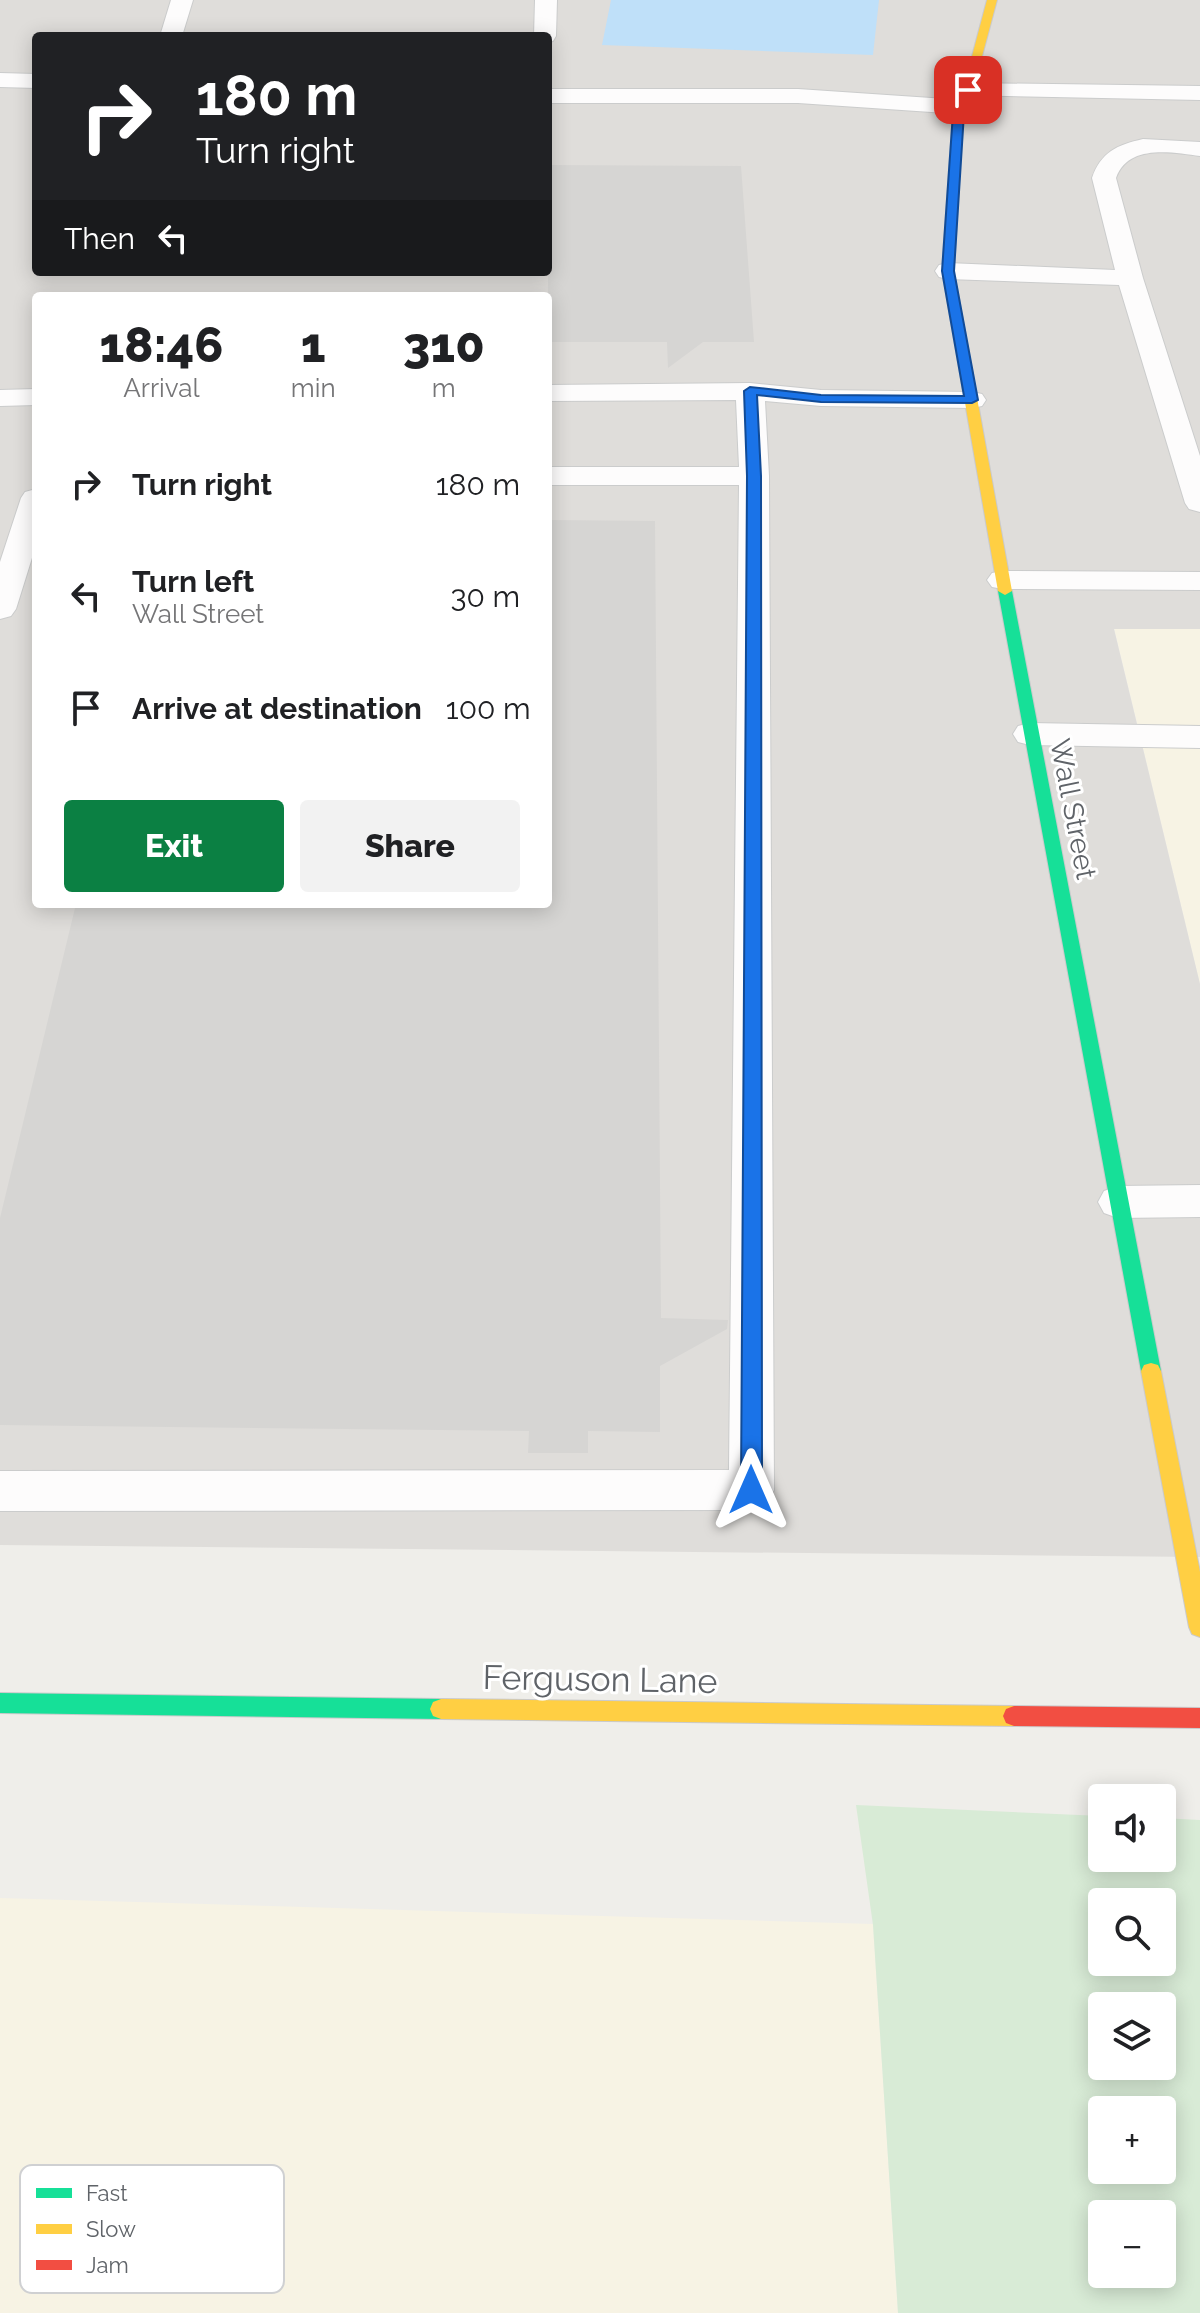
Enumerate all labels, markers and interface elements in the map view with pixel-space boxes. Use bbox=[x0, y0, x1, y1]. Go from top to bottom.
pin bbox=[934, 56, 1002, 124]
text: 180 m bbox=[196, 62, 357, 128]
icon: right bbox=[64, 64, 168, 168]
icon: arrive bbox=[946, 68, 990, 112]
text: Turn right bbox=[196, 129, 355, 171]
icon: left bbox=[151, 216, 195, 260]
text: Then bbox=[64, 221, 135, 256]
text: 18:46 bbox=[99, 317, 223, 373]
text: 1 bbox=[301, 317, 326, 373]
text: 310 bbox=[403, 317, 485, 373]
text: Arrival bbox=[123, 373, 200, 403]
text: min bbox=[291, 373, 336, 403]
text: m bbox=[432, 373, 456, 403]
icon: right bbox=[64, 462, 108, 506]
text: Turn right bbox=[132, 467, 272, 502]
text: 180 m bbox=[436, 467, 520, 502]
text: Turn left bbox=[132, 564, 254, 599]
icon: left bbox=[64, 574, 108, 618]
text: 30 m bbox=[450, 579, 520, 614]
text: Wall Street bbox=[132, 599, 264, 629]
icon: arrive bbox=[64, 686, 108, 730]
text: Arrive at destination bbox=[132, 691, 422, 726]
text: 100 m bbox=[446, 691, 531, 726]
street label: Wall Street bbox=[1043, 736, 1103, 883]
button: Exit bbox=[64, 800, 284, 892]
button: Share bbox=[300, 800, 520, 892]
position arrow bbox=[709, 1448, 793, 1532]
street label: Ferguson Lane bbox=[482, 1657, 718, 1701]
map controls bbox=[1088, 1784, 1176, 2288]
button: sound bbox=[1088, 1784, 1176, 1872]
button: search bbox=[1088, 1888, 1176, 1976]
button: layers bbox=[1088, 1992, 1176, 2080]
button: + bbox=[1088, 2096, 1176, 2184]
legend bbox=[20, 2165, 284, 2293]
text: Fast bbox=[86, 2180, 128, 2206]
button: − bbox=[1088, 2200, 1176, 2288]
text: Slow bbox=[86, 2216, 136, 2242]
text: Jam bbox=[86, 2252, 129, 2278]

